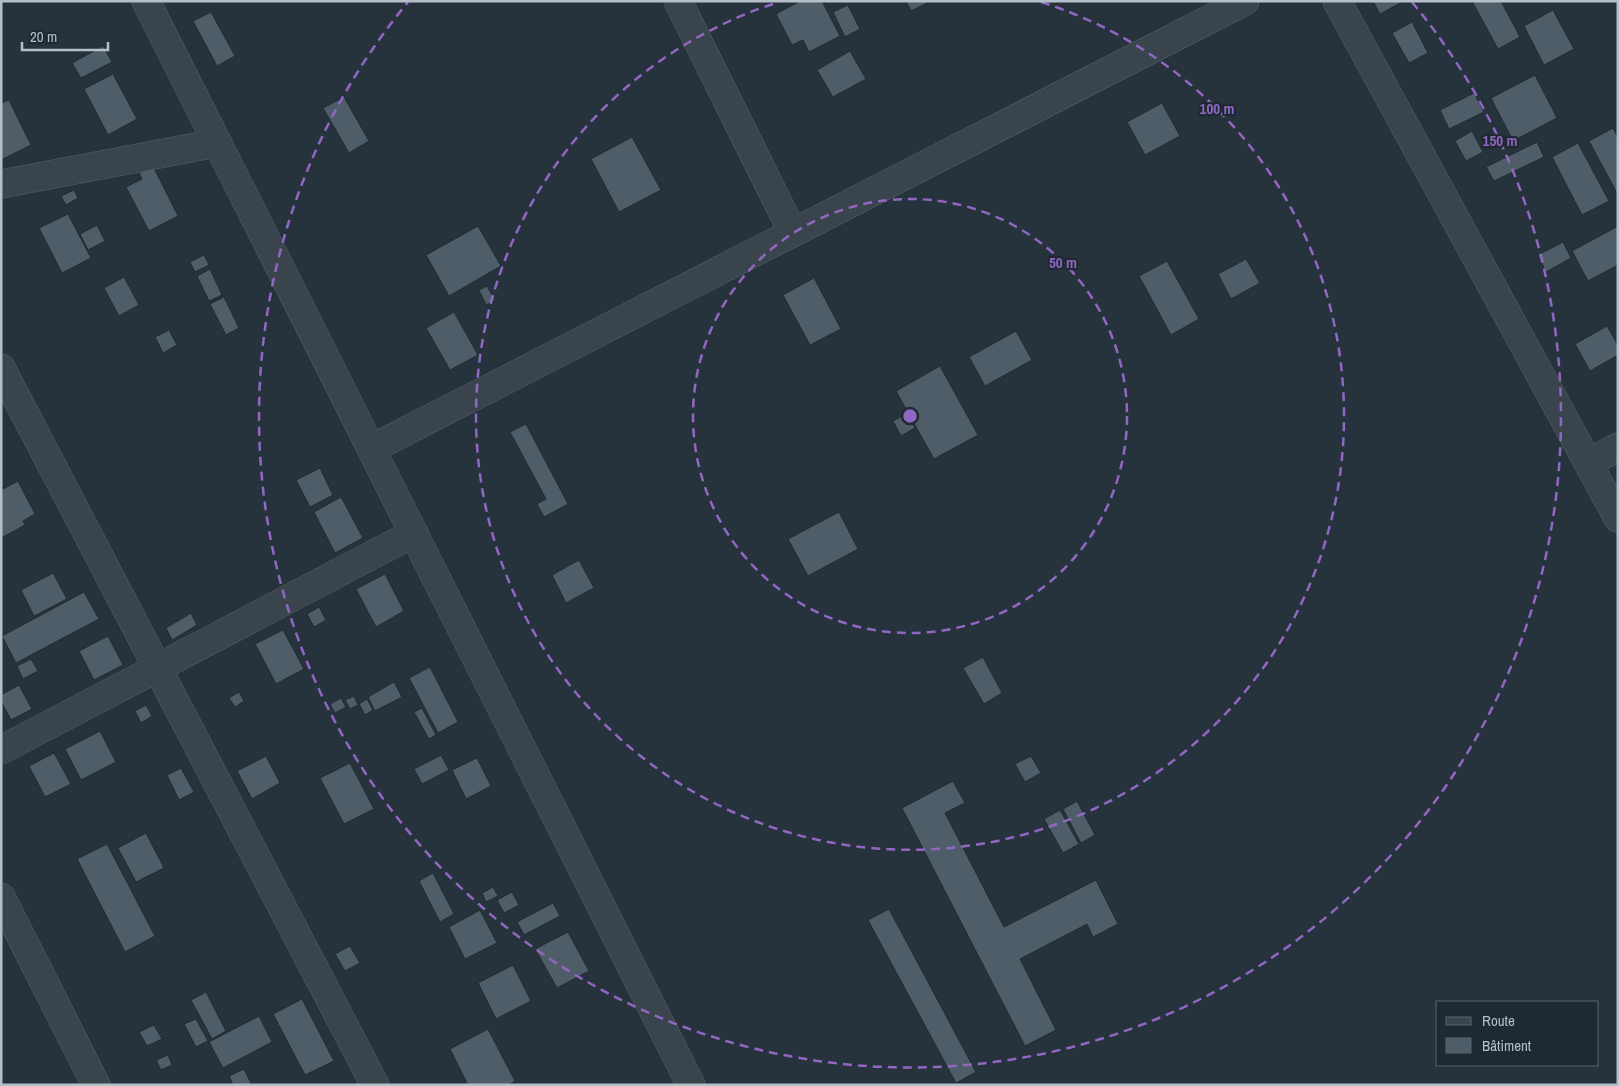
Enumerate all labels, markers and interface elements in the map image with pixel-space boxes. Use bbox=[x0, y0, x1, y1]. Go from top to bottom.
scale bar bbox=[22, 20, 109, 52]
text: 20 m bbox=[30, 26, 57, 47]
text: 100 m bbox=[1200, 98, 1234, 119]
text: 150 m bbox=[1483, 130, 1517, 151]
text: 50 m bbox=[1049, 252, 1077, 273]
centre of rings bbox=[901, 407, 919, 425]
legend bbox=[1436, 1001, 1599, 1066]
text: Route bbox=[1482, 1010, 1515, 1031]
text: Bâtiment bbox=[1482, 1035, 1532, 1056]

